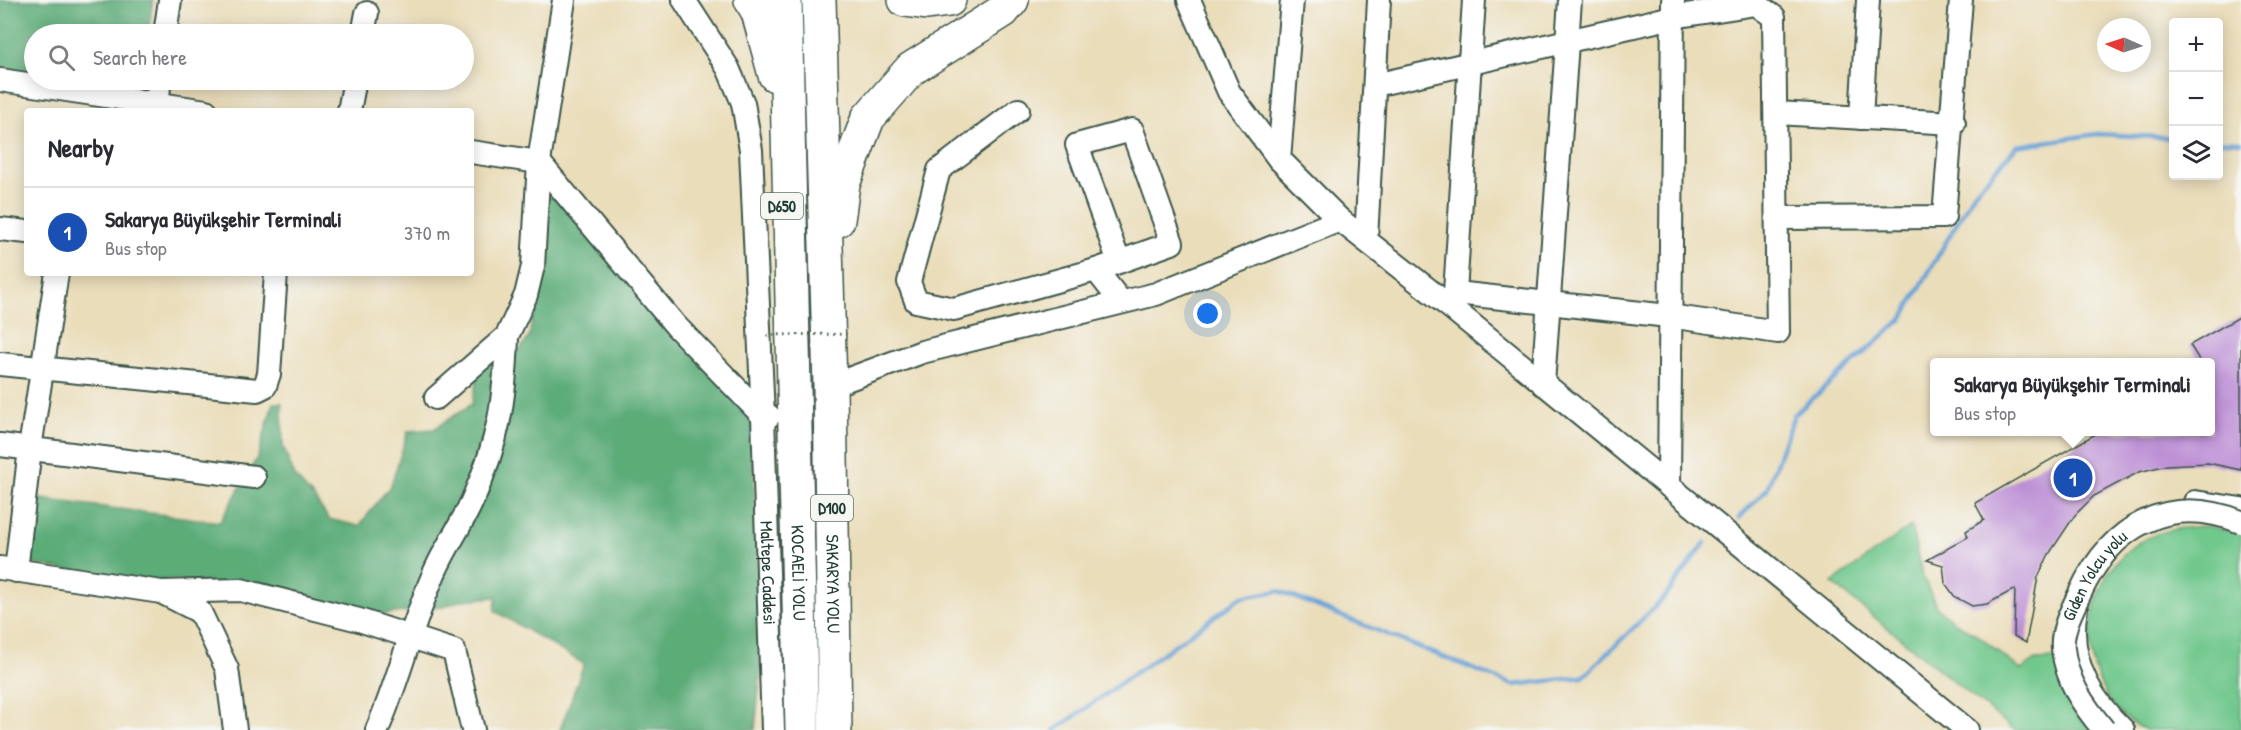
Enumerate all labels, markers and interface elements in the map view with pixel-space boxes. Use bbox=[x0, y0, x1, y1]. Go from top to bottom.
north arrow bbox=[2097, 18, 2151, 72]
map controls bbox=[2169, 18, 2223, 180]
button: + bbox=[2169, 18, 2223, 72]
search box bbox=[24, 24, 474, 90]
icon: search bbox=[45, 41, 78, 74]
text: Search here bbox=[93, 42, 187, 72]
button: − bbox=[2169, 72, 2223, 126]
button: layers bbox=[2169, 126, 2223, 180]
text: Nearby bbox=[48, 130, 114, 165]
road number: D650 bbox=[761, 193, 803, 219]
text: Sakarya Büyükşehir Terminali bbox=[105, 204, 342, 234]
text: 1 bbox=[64, 219, 71, 246]
text: 370 m bbox=[404, 219, 450, 246]
text: Bus stop bbox=[105, 234, 167, 261]
your location bbox=[1193, 299, 1222, 328]
popup bbox=[1930, 358, 2215, 436]
text: Sakarya Büyükşehir Terminali bbox=[1954, 369, 2191, 399]
text: Bus stop bbox=[1954, 399, 2016, 426]
pin: 1 bbox=[2054, 456, 2092, 500]
road number: D100 bbox=[811, 495, 853, 521]
street label: Maltepe Caddesi bbox=[754, 520, 783, 625]
street label: Giden Yolcu yolu bbox=[2056, 524, 2132, 625]
street label: KOCAELİ YOLU bbox=[785, 525, 812, 621]
street label: SAKARYA YOLU bbox=[820, 534, 847, 634]

